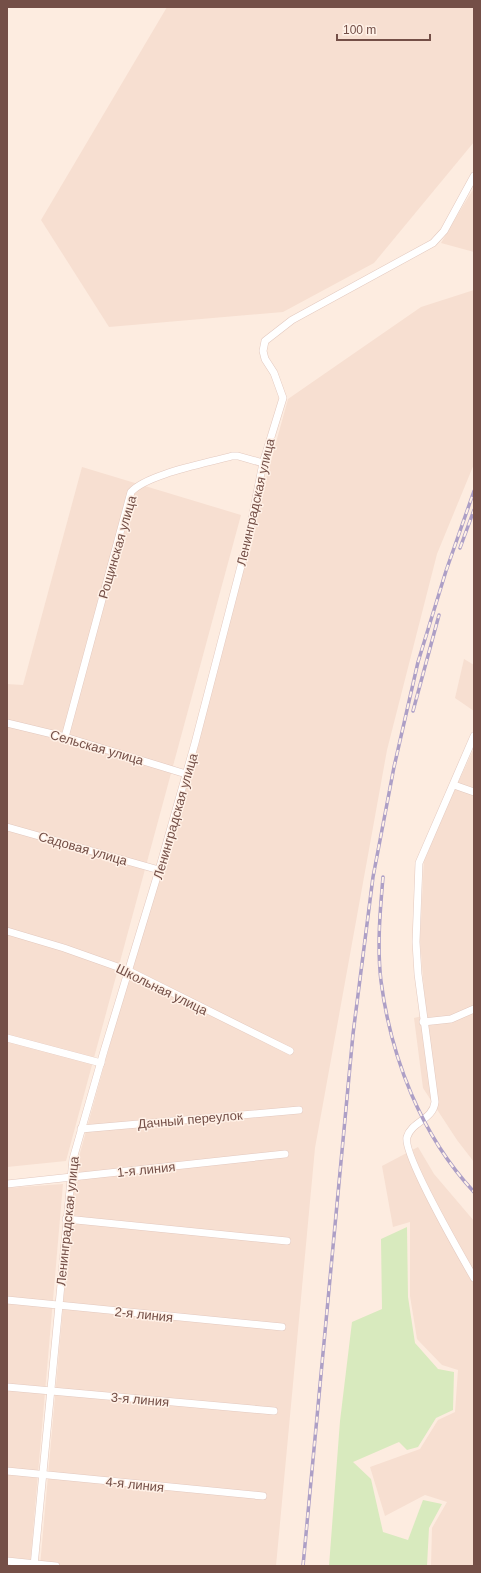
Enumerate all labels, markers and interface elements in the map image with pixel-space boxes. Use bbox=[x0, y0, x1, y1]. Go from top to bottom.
scale bar bbox=[337, 16, 430, 42]
text: 100 m bbox=[343, 23, 376, 37]
street label: Ленинградская улица bbox=[234, 436, 278, 567]
street label: Рощинская улица bbox=[96, 493, 140, 600]
street label: Сельская улица bbox=[48, 727, 146, 768]
street label: Ленинградская улица bbox=[150, 751, 201, 881]
street label: Садовая улица bbox=[37, 829, 130, 869]
street label: Школьная улица bbox=[114, 961, 211, 1018]
street label: Дачный переулок bbox=[137, 1107, 243, 1132]
street label: Ленинградская улица bbox=[53, 1155, 82, 1287]
street label: 1-я линия bbox=[116, 1159, 176, 1180]
street label: 2-я линия bbox=[114, 1304, 174, 1325]
street label: 3-я линия bbox=[110, 1389, 170, 1410]
street label: 4-я линия bbox=[105, 1474, 165, 1495]

